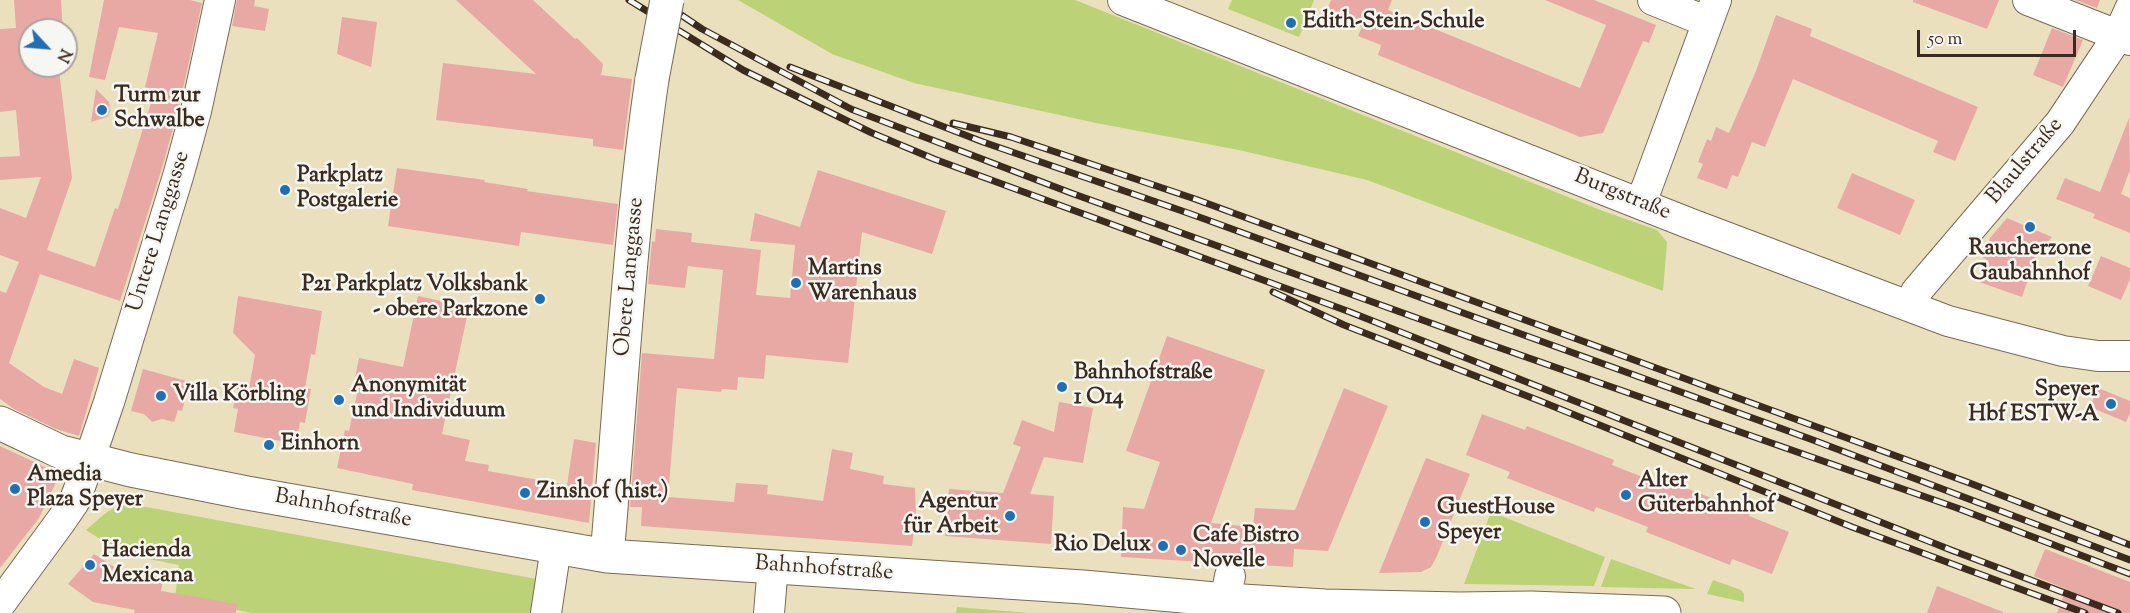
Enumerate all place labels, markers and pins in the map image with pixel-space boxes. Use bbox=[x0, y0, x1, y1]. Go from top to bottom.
place label: Edith-Stein-Schule bbox=[1303, 10, 1484, 36]
marker: Edith-Stein-Schule bbox=[1284, 16, 1298, 30]
place label: Turm zur Schwalbe bbox=[114, 84, 205, 136]
marker: Turm zur Schwalbe bbox=[95, 103, 109, 117]
place label: Parkplatz Postgalerie bbox=[297, 164, 398, 216]
marker: Parkplatz Postgalerie bbox=[278, 183, 292, 197]
marker: Raucherzone Gaubahnhof bbox=[2023, 220, 2037, 234]
place label: Raucherzone Gaubahnhof bbox=[1969, 237, 2091, 288]
place label: Martins Warenhaus bbox=[808, 257, 917, 308]
place label: P21 Parkplatz Volksbank - obere Parkzone bbox=[302, 273, 528, 324]
marker: Martins Warenhaus bbox=[789, 276, 803, 290]
marker: P21 Parkplatz Volksbank - obere Parkzone bbox=[533, 292, 547, 306]
place label: Bahnhofstraße 1 O14 bbox=[1074, 361, 1213, 412]
place label: Anonymität und Individuum bbox=[351, 374, 506, 426]
place label: Speyer Hbf ESTW-A bbox=[1968, 378, 2099, 430]
marker: Bahnhofstraße 1 O14 bbox=[1055, 380, 1069, 394]
place label: Villa Körbling bbox=[173, 383, 306, 409]
marker: Villa Körbling bbox=[154, 389, 168, 403]
marker: Anonymität und Individuum bbox=[332, 393, 346, 407]
marker: Speyer Hbf ESTW-A bbox=[2104, 397, 2118, 411]
place label: Einhorn bbox=[281, 432, 360, 458]
marker: Einhorn bbox=[262, 438, 276, 452]
place label: Amedia Plaza Speyer bbox=[27, 463, 143, 514]
place label: Alter Güterbahnhof bbox=[1638, 469, 1775, 520]
place label: Zinshof (hist.) bbox=[537, 480, 668, 506]
marker: Amedia Plaza Speyer bbox=[8, 482, 22, 496]
marker: Zinshof (hist.) bbox=[518, 486, 532, 500]
marker: Alter Güterbahnhof bbox=[1619, 488, 1633, 502]
place label: Agentur für Arbeit bbox=[903, 490, 998, 542]
place label: GuestHouse Speyer bbox=[1437, 496, 1555, 548]
marker: Agentur für Arbeit bbox=[1003, 509, 1017, 523]
marker: GuestHouse Speyer bbox=[1418, 515, 1432, 529]
place label: Cafe Bistro Novelle bbox=[1193, 524, 1299, 576]
place label: Rio Delux bbox=[1054, 533, 1151, 559]
place label: Hacienda Mexicana bbox=[102, 539, 193, 590]
marker: Rio Delux bbox=[1156, 539, 1170, 553]
marker: Cafe Bistro Novelle bbox=[1174, 543, 1188, 557]
marker: Hacienda Mexicana bbox=[83, 558, 97, 572]

